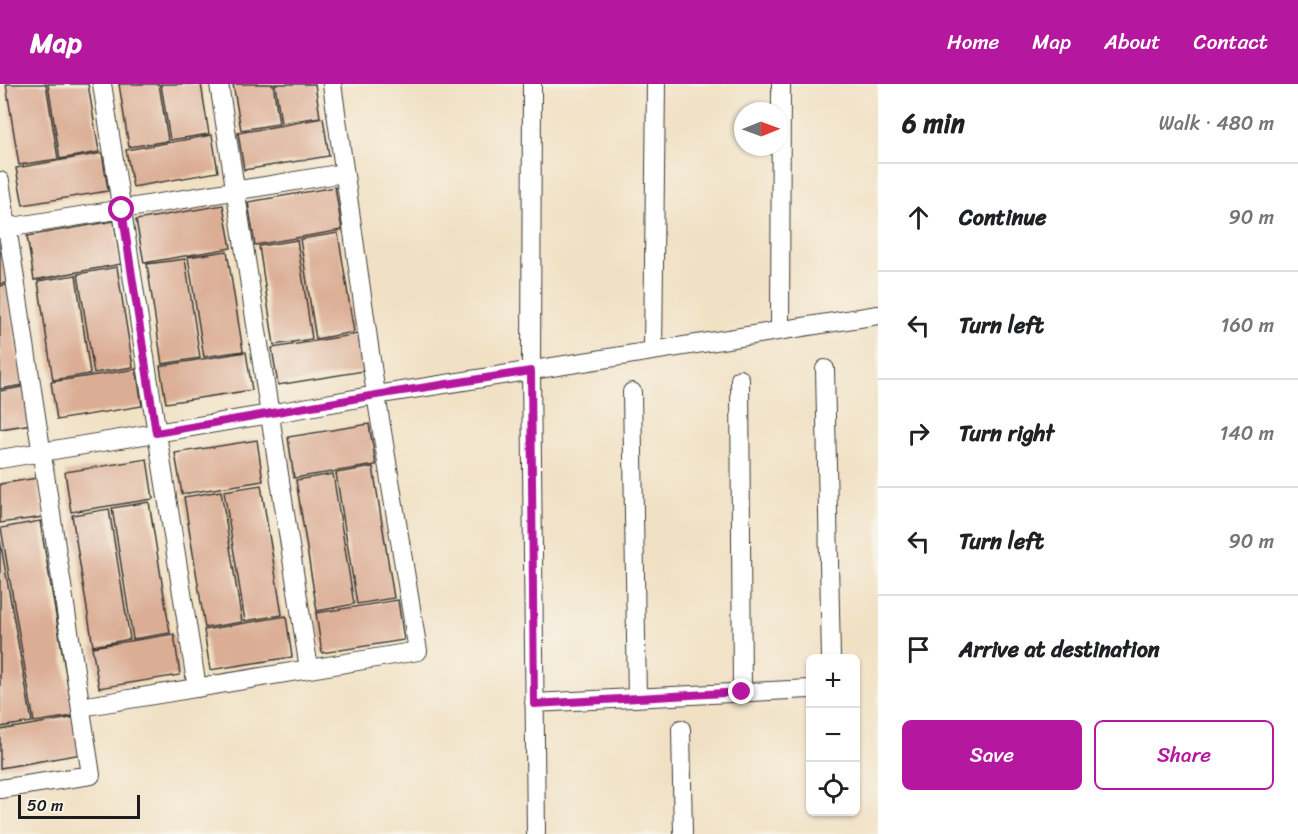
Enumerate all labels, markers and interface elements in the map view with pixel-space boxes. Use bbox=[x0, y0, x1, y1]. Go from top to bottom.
text: Map bbox=[30, 18, 82, 67]
text: Home bbox=[947, 23, 999, 61]
text: Map bbox=[1032, 23, 1071, 61]
text: About bbox=[1104, 23, 1161, 61]
text: Contact bbox=[1194, 23, 1268, 61]
text: 6 min bbox=[902, 100, 965, 146]
north arrow bbox=[734, 102, 788, 156]
text: Walk · 480 m bbox=[1159, 106, 1274, 141]
route start bbox=[108, 196, 134, 222]
text: Continue bbox=[959, 198, 1047, 237]
text: 90 m bbox=[1229, 200, 1274, 235]
icon: ahead bbox=[902, 201, 935, 234]
text: Turn left bbox=[959, 306, 1044, 345]
text: 160 m bbox=[1221, 308, 1274, 343]
icon: left bbox=[902, 309, 935, 342]
text: Turn right bbox=[959, 414, 1054, 453]
text: 140 m bbox=[1220, 416, 1274, 451]
icon: right bbox=[902, 417, 935, 450]
text: Turn left bbox=[959, 522, 1044, 561]
text: 90 m bbox=[1229, 524, 1274, 559]
icon: left bbox=[902, 525, 935, 558]
text: Arrive at destination bbox=[959, 630, 1160, 669]
icon: arrive bbox=[902, 633, 935, 666]
map controls bbox=[806, 654, 860, 816]
button: + bbox=[806, 654, 860, 708]
route end bbox=[728, 678, 754, 704]
button: − bbox=[806, 708, 860, 762]
button: Save bbox=[902, 720, 1082, 790]
button: Share bbox=[1094, 720, 1274, 790]
button: locate bbox=[806, 762, 860, 816]
text: 50 m bbox=[27, 791, 63, 820]
scale bar bbox=[18, 792, 140, 820]

